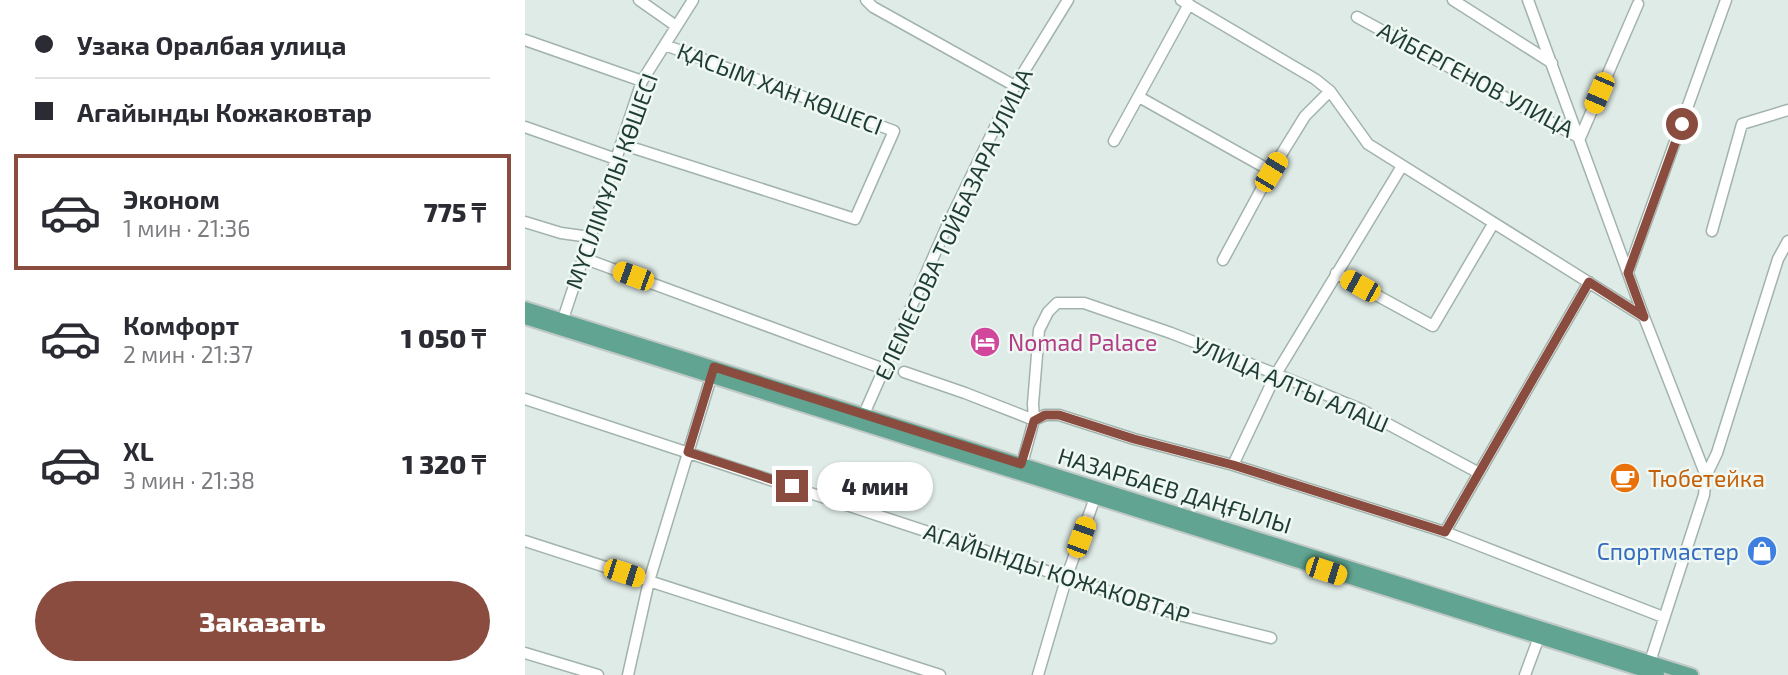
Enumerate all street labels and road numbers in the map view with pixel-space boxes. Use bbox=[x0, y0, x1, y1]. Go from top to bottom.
street label: АЙБЕРГЕНОВ УЛИЦА bbox=[1373, 15, 1580, 143]
street label: ҚАСЫМ ХАН КӨШЕСІ bbox=[673, 36, 887, 140]
street label: ЕЛЕМЕСОВА ТОЙБАЗАРА УЛИЦА bbox=[868, 63, 1038, 384]
street label: МҮСІЛІМҰЛЫ КӨШЕСІ bbox=[559, 69, 663, 293]
street label: УЛИЦА АЛТЫ АЛАШ bbox=[1189, 330, 1393, 438]
street label: НАЗАРБАЕВ ДАҢҒЫЛЫ bbox=[1055, 441, 1295, 539]
street label: АГАЙЫНДЫ КОЖАКОВТАР bbox=[920, 517, 1194, 629]

